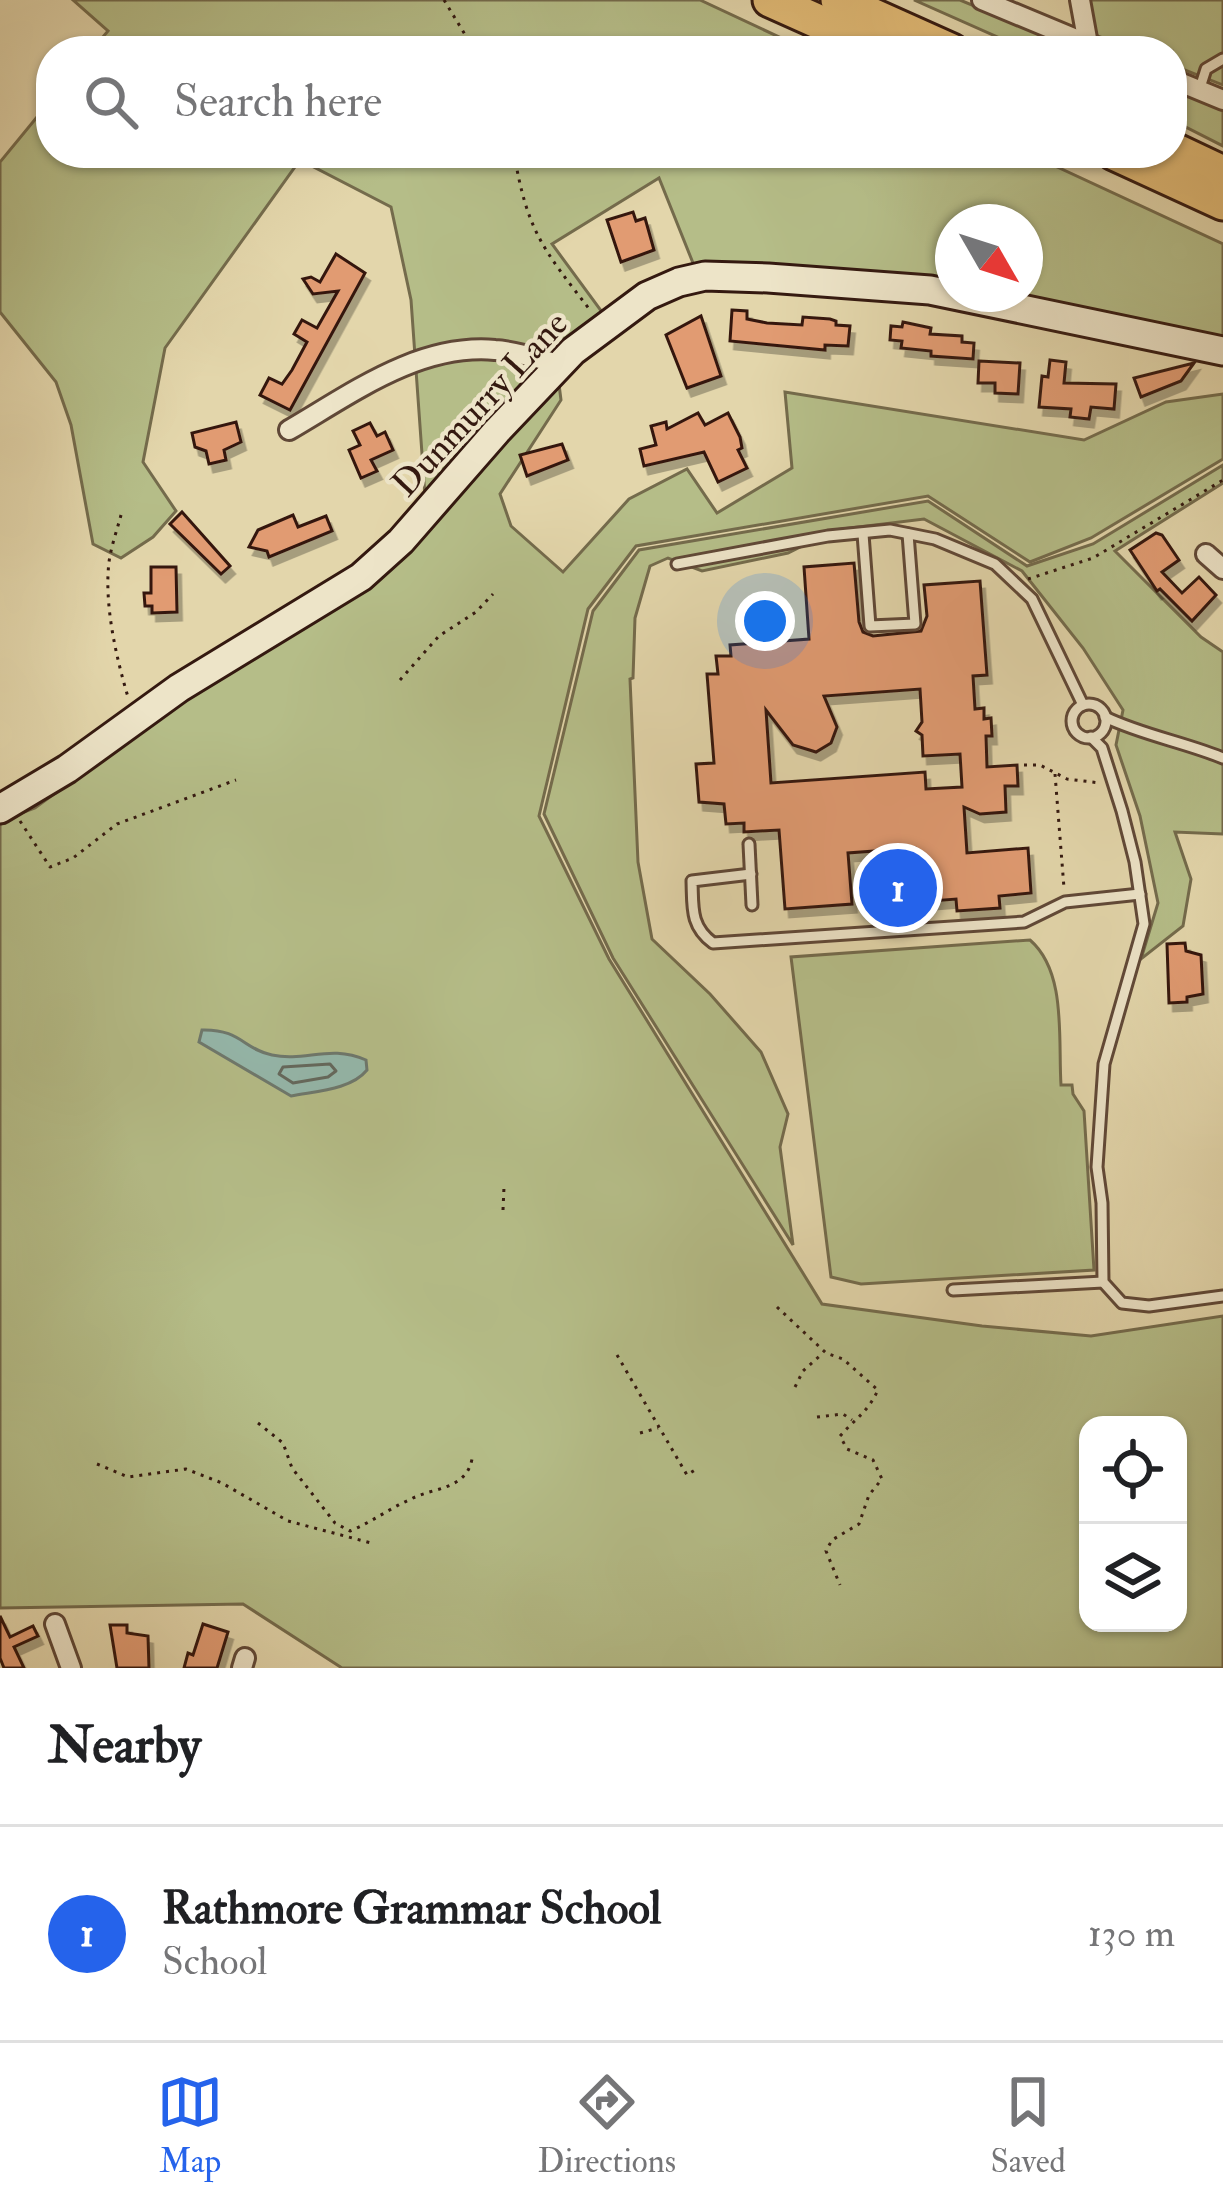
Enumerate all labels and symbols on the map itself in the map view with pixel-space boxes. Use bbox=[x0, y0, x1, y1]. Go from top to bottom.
north arrow bbox=[935, 204, 1043, 312]
street label: Dunmurry Lane bbox=[383, 302, 577, 506]
your location bbox=[735, 591, 795, 651]
pin: 1 bbox=[859, 843, 937, 933]

